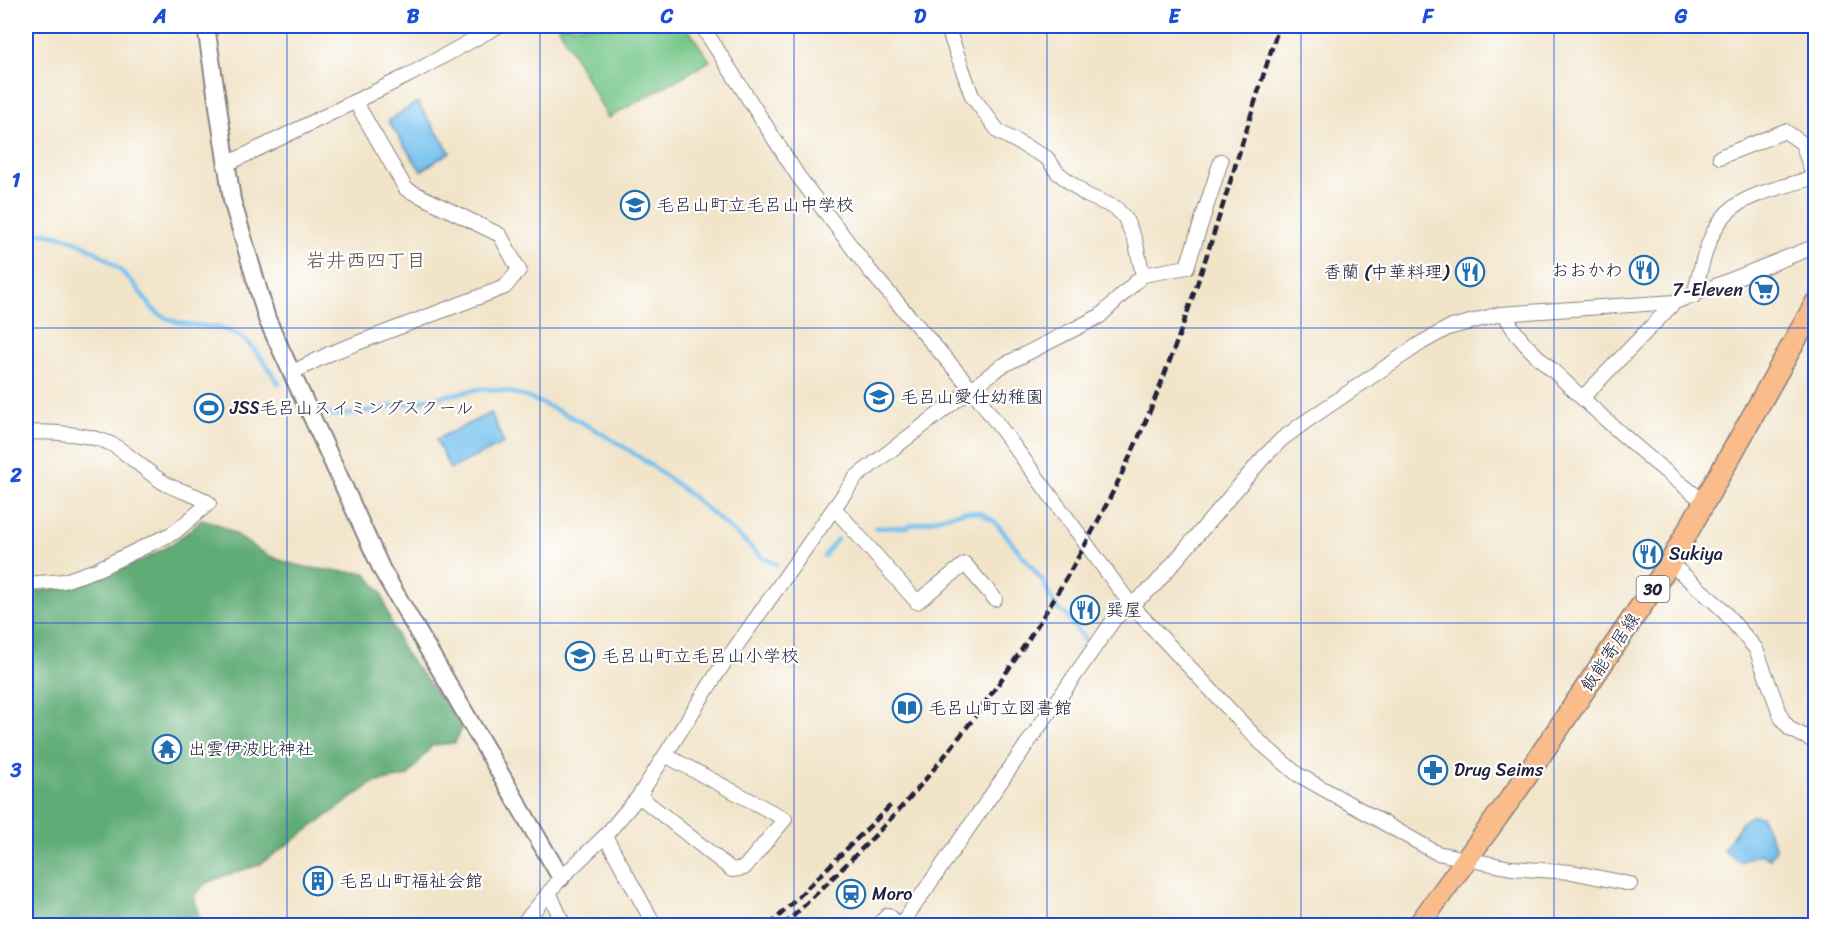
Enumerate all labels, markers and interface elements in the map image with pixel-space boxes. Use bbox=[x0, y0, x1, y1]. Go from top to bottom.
text: A bbox=[152, 0, 167, 34]
text: B bbox=[407, 0, 420, 34]
text: C bbox=[660, 0, 674, 34]
text: D bbox=[914, 0, 927, 34]
text: E bbox=[1168, 0, 1181, 34]
text: F bbox=[1422, 0, 1435, 34]
text: G bbox=[1674, 0, 1688, 34]
text: 1 bbox=[12, 163, 21, 198]
school or university icon: 毛呂山町立毛呂山中学校 bbox=[619, 189, 651, 221]
place label: 毛呂山町立毛呂山中学校 bbox=[656, 189, 854, 221]
district label: 岩井西四丁目 bbox=[306, 243, 426, 278]
place label: おおかわ bbox=[1551, 254, 1623, 286]
restaurant icon: おおかわ bbox=[1628, 254, 1660, 286]
place label: 香蘭 (中華料理) bbox=[1324, 256, 1451, 288]
restaurant icon: 香蘭 (中華料理) bbox=[1454, 256, 1486, 288]
place label: 7-Eleven bbox=[1673, 274, 1743, 306]
supermarket icon: 7-Eleven bbox=[1748, 274, 1780, 306]
school or university icon: 毛呂山愛仕幼稚園 bbox=[863, 381, 895, 413]
place label: 毛呂山愛仕幼稚園 bbox=[900, 381, 1044, 413]
sports icon: JSS毛呂山スイミングスクール bbox=[193, 392, 225, 424]
place label: JSS毛呂山スイミングスクール bbox=[229, 392, 473, 424]
text: 2 bbox=[9, 458, 22, 493]
restaurant icon: Sukiya bbox=[1632, 538, 1664, 570]
place label: Sukiya bbox=[1669, 538, 1723, 570]
road number: 30 bbox=[1636, 576, 1670, 602]
restaurant icon: 巽屋 bbox=[1069, 594, 1101, 626]
place label: 巽屋 bbox=[1106, 594, 1142, 626]
street label: 飯能寄居線 bbox=[1572, 606, 1648, 698]
school or university icon: 毛呂山町立毛呂山小学校 bbox=[564, 640, 596, 672]
place label: 毛呂山町立毛呂山小学校 bbox=[601, 640, 799, 672]
library icon: 毛呂山町立図書館 bbox=[891, 692, 923, 724]
place label: 毛呂山町立図書館 bbox=[928, 692, 1072, 724]
temple icon: 出雲伊波比神社 bbox=[151, 733, 183, 765]
place label: 出雲伊波比神社 bbox=[188, 733, 314, 765]
text: 3 bbox=[10, 753, 22, 788]
pharmacy icon: Drug Seims bbox=[1417, 754, 1449, 786]
place label: Drug Seims bbox=[1454, 754, 1544, 786]
building icon: 毛呂山町福祉会館 bbox=[302, 865, 334, 897]
place label: 毛呂山町福祉会館 bbox=[339, 865, 483, 897]
station icon: Moro bbox=[835, 878, 867, 910]
place label: Moro bbox=[872, 878, 912, 910]

